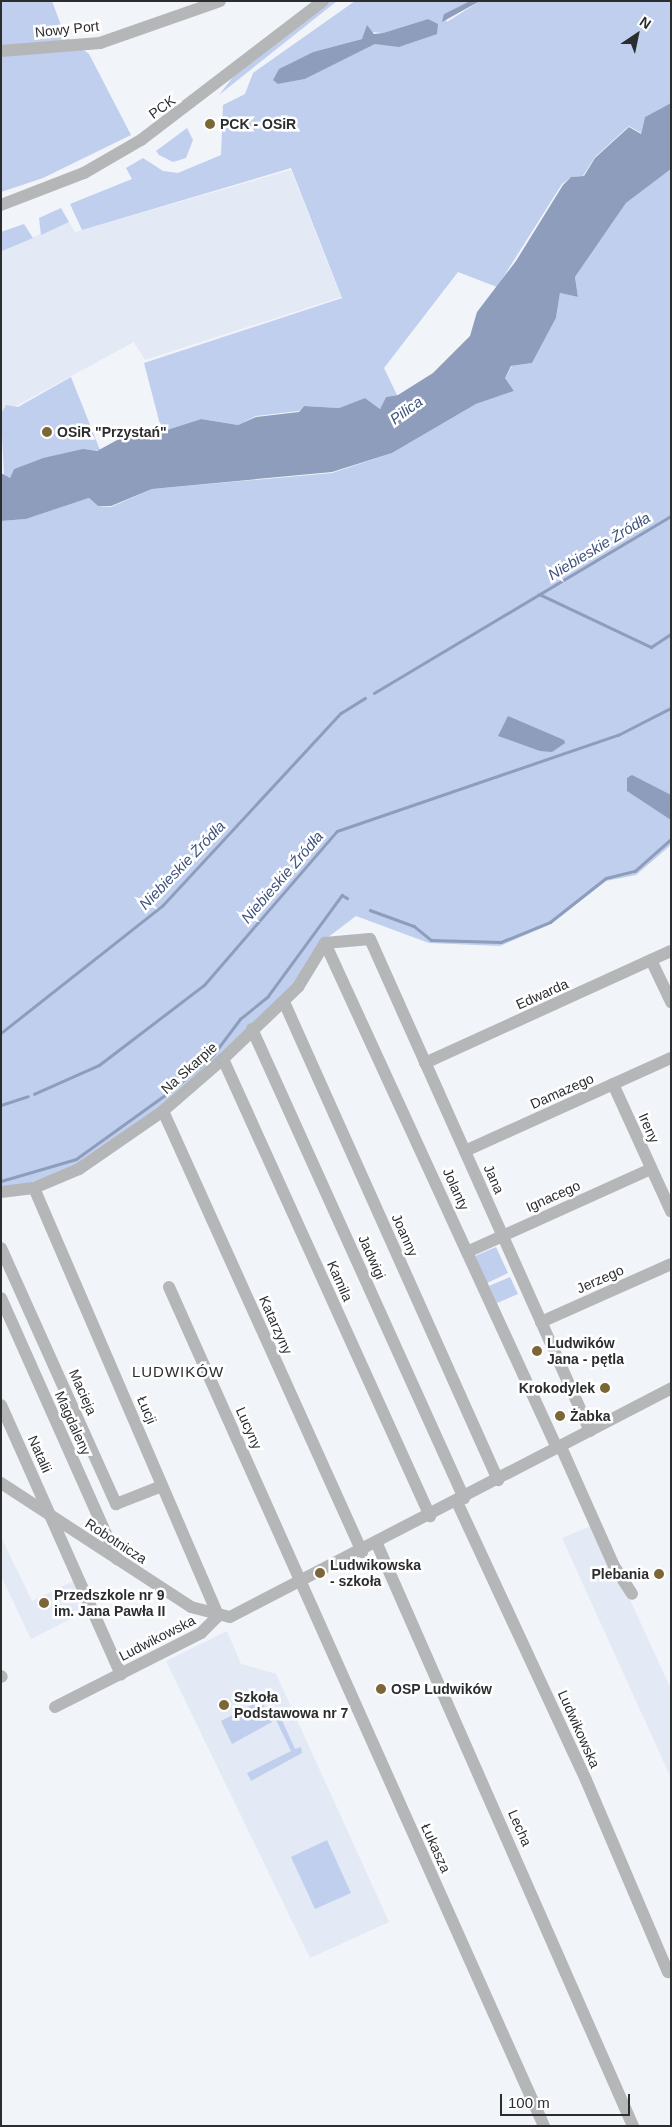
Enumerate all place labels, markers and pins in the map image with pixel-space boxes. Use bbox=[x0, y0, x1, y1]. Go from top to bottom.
place label: PCK - OSiR bbox=[220, 116, 296, 132]
marker: PCK - OSiR bbox=[204, 118, 216, 130]
place label: OSiR "Przystań" bbox=[57, 424, 167, 440]
marker: OSiR "Przystań" bbox=[41, 426, 53, 438]
place label: Ludwików Jana - pętla bbox=[547, 1335, 624, 1368]
marker: Ludwików Jana - pętla bbox=[531, 1345, 543, 1357]
place label: Krokodylek bbox=[519, 1380, 595, 1396]
marker: Krokodylek bbox=[599, 1382, 611, 1394]
place label: Żabka bbox=[570, 1408, 610, 1424]
marker: Żabka bbox=[554, 1410, 566, 1422]
place label: Ludwikowska - szkoła bbox=[330, 1557, 421, 1590]
place label: Plebania bbox=[591, 1566, 649, 1582]
marker: Ludwikowska - szkoła bbox=[314, 1567, 326, 1579]
marker: Plebania bbox=[653, 1568, 665, 1580]
place label: Przedszkole nr 9 im. Jana Pawła II bbox=[54, 1587, 165, 1620]
marker: Przedszkole nr 9 im. Jana Pawła II bbox=[38, 1597, 50, 1609]
place label: OSP Ludwików bbox=[391, 1681, 492, 1697]
marker: OSP Ludwików bbox=[375, 1683, 387, 1695]
place label: Szkoła Podstawowa nr 7 bbox=[234, 1689, 348, 1721]
marker: Szkoła Podstawowa nr 7 bbox=[218, 1699, 230, 1711]

